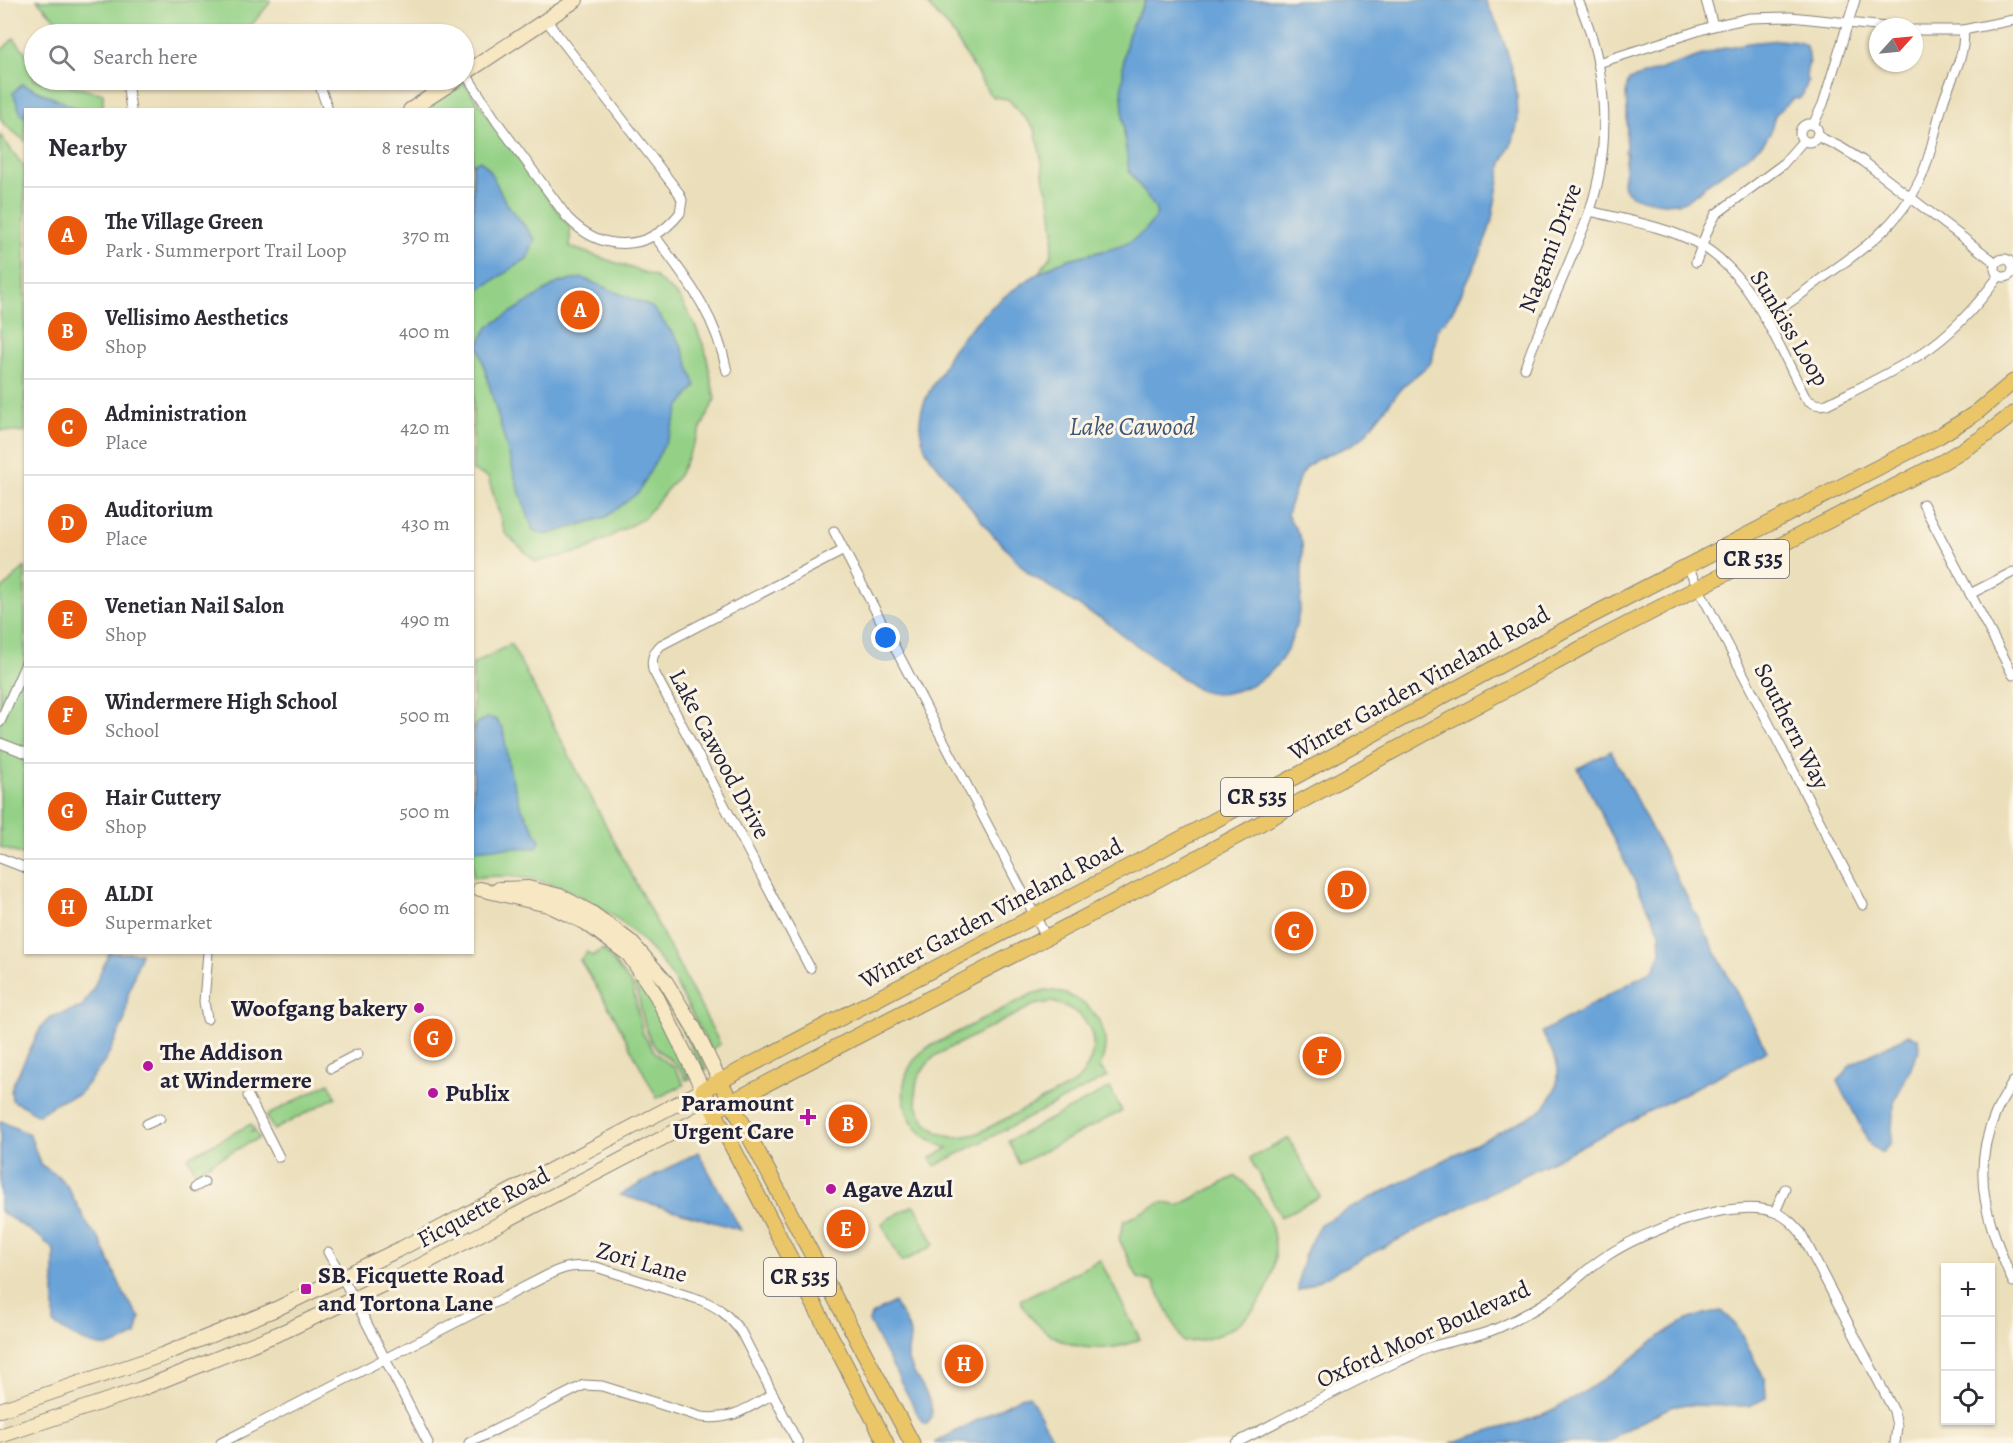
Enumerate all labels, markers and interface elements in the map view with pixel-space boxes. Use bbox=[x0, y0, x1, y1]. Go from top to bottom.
north arrow bbox=[1869, 18, 1923, 72]
search box bbox=[24, 24, 474, 90]
icon: search bbox=[45, 41, 78, 74]
text: Search here bbox=[93, 42, 198, 72]
text: Nearby bbox=[48, 130, 127, 165]
text: 8 results bbox=[382, 134, 450, 161]
street label: Nagami Drive bbox=[1511, 179, 1589, 317]
text: The Village Green bbox=[105, 207, 263, 237]
text: A bbox=[61, 222, 74, 249]
text: 370 m bbox=[402, 222, 450, 249]
text: Park · Summerport Trail Loop bbox=[105, 237, 347, 264]
street label: Sunkiss Loop bbox=[1743, 264, 1837, 392]
pin: A bbox=[560, 288, 600, 332]
text: Vellisimo Aesthetics bbox=[105, 303, 288, 333]
text: B bbox=[61, 318, 74, 345]
text: 400 m bbox=[399, 318, 450, 345]
text: Shop bbox=[105, 333, 147, 360]
text: Administration bbox=[105, 399, 247, 429]
water label: Lake Cawood bbox=[1069, 409, 1195, 444]
text: C bbox=[61, 414, 74, 441]
text: 420 m bbox=[400, 414, 450, 441]
text: Place bbox=[105, 429, 147, 456]
text: Auditorium bbox=[105, 495, 213, 525]
text: D bbox=[61, 510, 74, 537]
text: 430 m bbox=[401, 510, 450, 537]
text: Place bbox=[105, 525, 147, 552]
road number: CR 535 bbox=[1717, 540, 1789, 578]
text: Venetian Nail Salon bbox=[105, 591, 284, 621]
street label: Winter Garden Vineland Road bbox=[1282, 598, 1555, 769]
text: E bbox=[62, 606, 73, 633]
text: 490 m bbox=[401, 606, 450, 633]
text: Shop bbox=[105, 621, 147, 648]
your location bbox=[871, 623, 900, 652]
street label: Southern Way bbox=[1747, 657, 1838, 795]
street label: Lake Cawood Drive bbox=[662, 663, 778, 845]
text: Windermere High School bbox=[105, 687, 337, 717]
text: F bbox=[62, 702, 73, 729]
text: 500 m bbox=[399, 702, 450, 729]
text: School bbox=[105, 717, 159, 744]
road number: CR 535 bbox=[1221, 778, 1293, 816]
text: Hair Cuttery bbox=[105, 783, 221, 813]
text: G bbox=[61, 798, 74, 825]
text: 500 m bbox=[399, 798, 450, 825]
text: Shop bbox=[105, 813, 147, 840]
street label: Winter Garden Vineland Road bbox=[853, 830, 1128, 997]
pin: D bbox=[1328, 868, 1366, 912]
text: ALDI bbox=[105, 879, 153, 909]
text: H bbox=[60, 894, 75, 921]
text: 600 m bbox=[399, 894, 450, 921]
pin: C bbox=[1274, 908, 1314, 954]
text: Supermarket bbox=[105, 909, 212, 936]
place label: Woofgang bakery bbox=[230, 992, 408, 1024]
marker: Woofgang bakery bbox=[412, 1001, 426, 1015]
pin: G bbox=[414, 1016, 452, 1060]
pin: F bbox=[1302, 1034, 1342, 1078]
place label: The Addison at Windermere bbox=[160, 1036, 312, 1096]
marker: The Addison at Windermere bbox=[141, 1059, 155, 1073]
place label: Publix bbox=[445, 1077, 510, 1109]
marker: Publix bbox=[426, 1086, 440, 1100]
place label: Paramount Urgent Care bbox=[673, 1087, 794, 1147]
pin: B bbox=[828, 1102, 868, 1146]
marker: Paramount Urgent Care bbox=[799, 1108, 817, 1126]
street label: Ficquette Road bbox=[411, 1159, 555, 1255]
place label: Agave Azul bbox=[842, 1173, 953, 1205]
marker: Agave Azul bbox=[824, 1182, 838, 1196]
pin: E bbox=[826, 1206, 866, 1252]
street label: Zori Lane bbox=[593, 1234, 691, 1290]
road number: CR 535 bbox=[764, 1258, 836, 1296]
place label: SB. Ficquette Road and Tortona Lane bbox=[318, 1259, 504, 1319]
map controls bbox=[1941, 1263, 1995, 1425]
button: + bbox=[1941, 1263, 1995, 1317]
street label: Oxford Moor Boulevard bbox=[1311, 1272, 1535, 1396]
marker: SB. Ficquette Road and Tortona Lane bbox=[299, 1282, 313, 1296]
button: − bbox=[1941, 1317, 1995, 1371]
pin: H bbox=[944, 1342, 984, 1386]
button: locate bbox=[1941, 1371, 1995, 1425]

